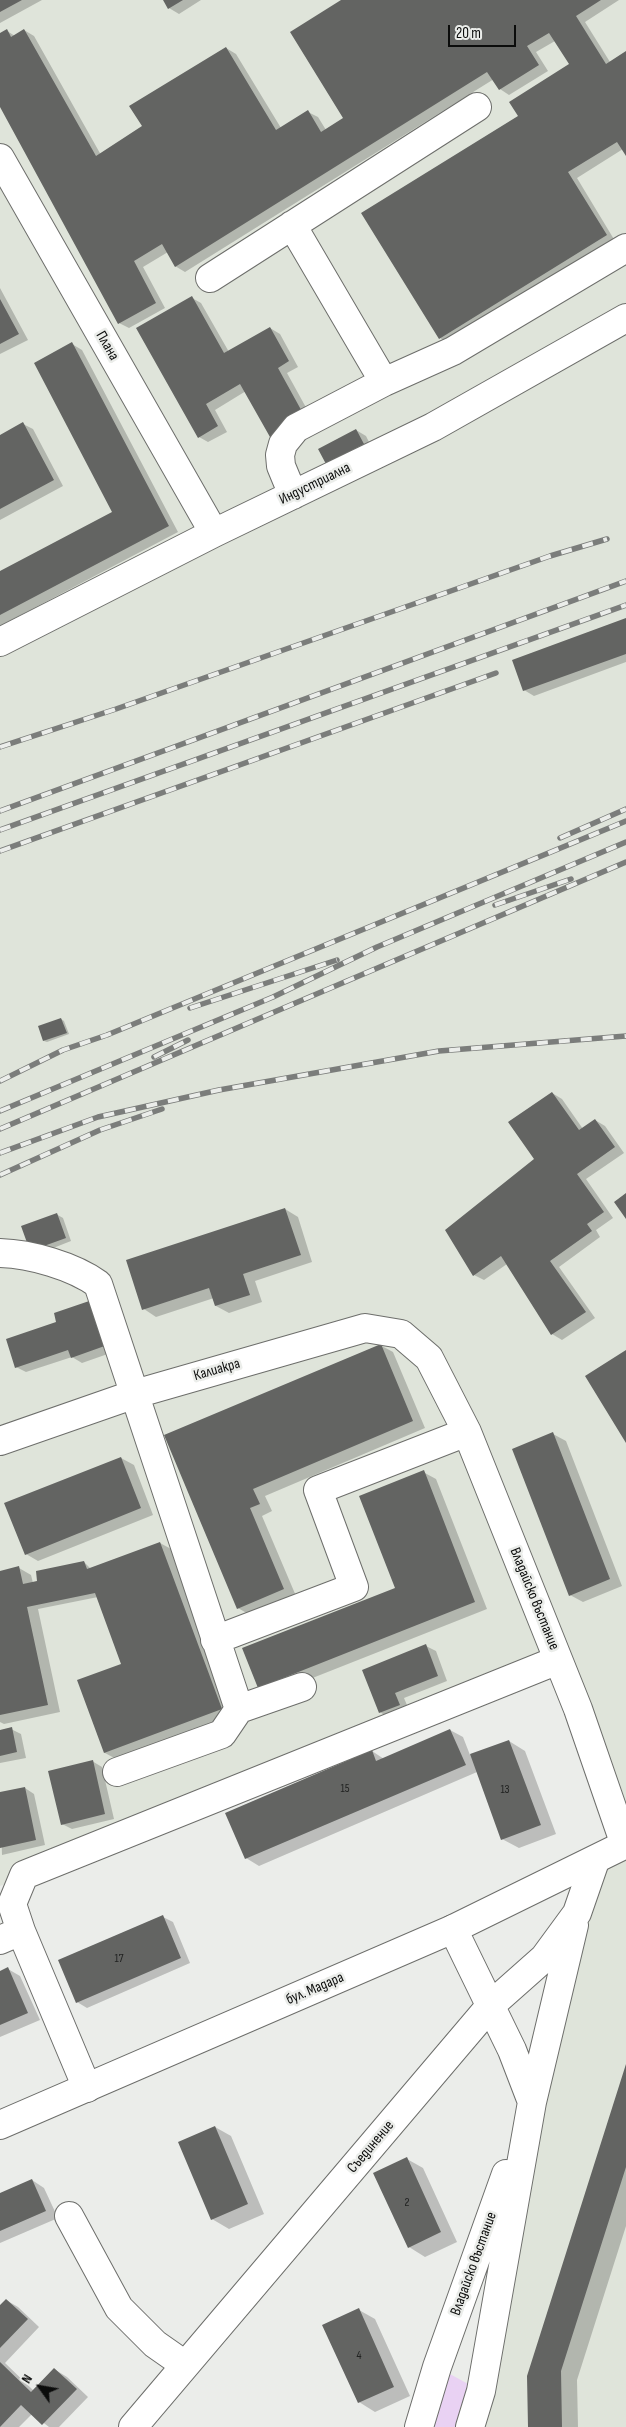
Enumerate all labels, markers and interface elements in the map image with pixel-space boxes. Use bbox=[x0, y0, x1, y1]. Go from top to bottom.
scale bar bbox=[451, 15, 518, 47]
text: 20 m bbox=[456, 24, 481, 43]
street label: Плана bbox=[91, 328, 123, 364]
street label: Индустриална bbox=[277, 459, 353, 509]
street label: Калиакра bbox=[192, 1355, 242, 1385]
street label: Владайско въстание bbox=[505, 1545, 563, 1653]
house number: 15 bbox=[340, 1782, 350, 1796]
house number: 13 bbox=[500, 1783, 510, 1797]
house number: 17 bbox=[115, 1952, 123, 1966]
street label: бул. Мадара bbox=[283, 1969, 347, 2009]
street label: Съединение bbox=[344, 2117, 398, 2177]
house number: 2 bbox=[405, 2196, 409, 2210]
street label: Владайско въстание bbox=[447, 2210, 501, 2318]
house number: 4 bbox=[356, 2349, 362, 2363]
north arrow bbox=[15, 2362, 65, 2412]
text: N bbox=[18, 2371, 36, 2386]

